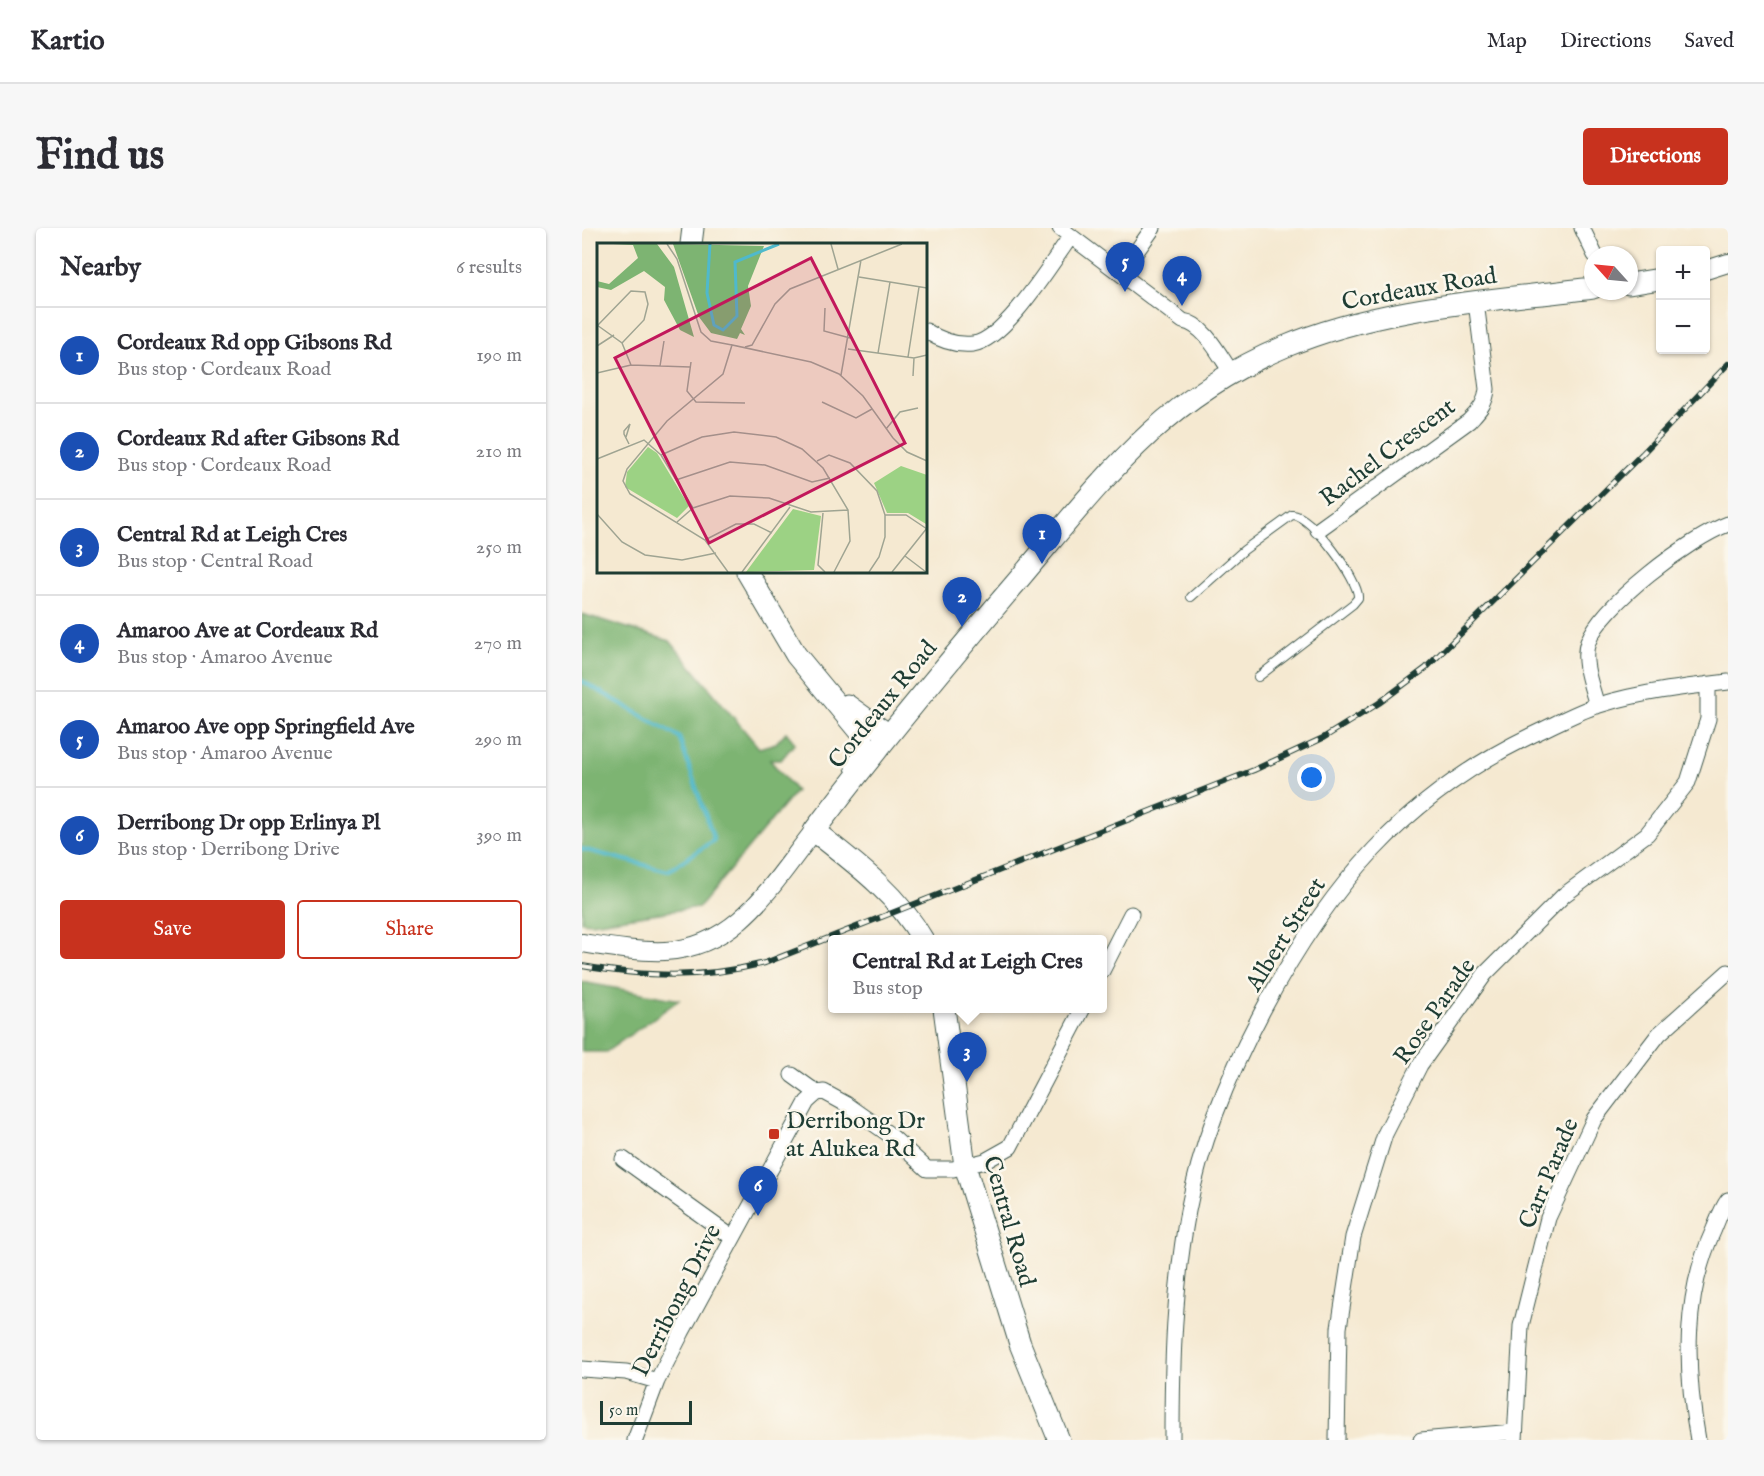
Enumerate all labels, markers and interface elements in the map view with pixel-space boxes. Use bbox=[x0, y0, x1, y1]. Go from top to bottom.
text: Kartio bbox=[30, 24, 105, 59]
text: Map bbox=[1487, 28, 1527, 55]
text: Directions bbox=[1560, 28, 1651, 55]
text: Saved bbox=[1684, 28, 1734, 55]
button: Directions bbox=[1583, 128, 1728, 185]
text: Find us bbox=[36, 130, 164, 183]
pin: 5 bbox=[1106, 242, 1144, 292]
inset map bbox=[597, 243, 927, 573]
north arrow bbox=[1584, 246, 1638, 300]
map controls bbox=[1656, 246, 1710, 354]
button: + bbox=[1656, 246, 1710, 300]
text: Nearby bbox=[60, 251, 141, 284]
text: 6 results bbox=[456, 255, 522, 280]
pin: 4 bbox=[1162, 256, 1202, 306]
street label: Cordeaux Road bbox=[1339, 261, 1499, 318]
button: − bbox=[1656, 300, 1710, 354]
text: Cordeaux Rd opp Gibsons Rd bbox=[117, 329, 392, 357]
text: 1 bbox=[76, 343, 83, 368]
text: 190 m bbox=[476, 343, 522, 368]
text: Bus stop · Cordeaux Road bbox=[117, 357, 331, 382]
street label: Rachel Crescent bbox=[1314, 392, 1462, 514]
text: Cordeaux Rd after Gibsons Rd bbox=[117, 425, 399, 453]
text: 2 bbox=[75, 439, 84, 464]
text: 210 m bbox=[476, 439, 522, 464]
text: Bus stop · Cordeaux Road bbox=[117, 453, 331, 478]
pin: 1 bbox=[1022, 514, 1062, 564]
text: Central Rd at Leigh Cres bbox=[117, 521, 347, 549]
text: 3 bbox=[76, 535, 83, 560]
text: 250 m bbox=[476, 535, 522, 560]
text: Bus stop · Central Road bbox=[117, 549, 313, 574]
pin: 2 bbox=[942, 578, 982, 627]
text: Amaroo Ave at Cordeaux Rd bbox=[117, 617, 378, 645]
text: 4 bbox=[75, 631, 84, 656]
text: 270 m bbox=[474, 631, 522, 656]
street label: Cordeaux Road bbox=[822, 634, 945, 776]
text: Bus stop · Amaroo Avenue bbox=[117, 645, 333, 670]
text: Amaroo Ave opp Springfield Ave bbox=[117, 713, 415, 741]
text: 5 bbox=[76, 727, 83, 752]
text: 290 m bbox=[474, 727, 522, 752]
text: Bus stop · Amaroo Avenue bbox=[117, 741, 333, 766]
your location bbox=[1297, 763, 1326, 792]
text: Derribong Dr opp Erlinya Pl bbox=[117, 809, 380, 837]
text: 6 bbox=[75, 823, 84, 848]
text: 390 m bbox=[476, 823, 522, 848]
text: Bus stop · Derribong Drive bbox=[117, 837, 340, 862]
street label: Albert Street bbox=[1239, 872, 1333, 998]
button: Save bbox=[60, 900, 285, 959]
button: Share bbox=[297, 900, 522, 959]
popup bbox=[828, 935, 1107, 1013]
text: Central Rd at Leigh Cres bbox=[852, 948, 1083, 976]
street label: Rose Parade bbox=[1387, 953, 1483, 1071]
text: Bus stop bbox=[852, 976, 923, 1001]
pin: 3 bbox=[948, 1032, 986, 1082]
place label: Derribong Dr at Alukea Rd bbox=[786, 1106, 925, 1165]
street label: Carr Parade bbox=[1512, 1113, 1587, 1234]
marker: Derribong Dr at Alukea Rd bbox=[767, 1127, 781, 1141]
street label: Central Road bbox=[975, 1153, 1042, 1290]
pin: 6 bbox=[738, 1166, 777, 1216]
street label: Derribong Drive bbox=[626, 1219, 729, 1382]
scale bar bbox=[600, 1398, 692, 1426]
text: 50 m bbox=[609, 1401, 638, 1421]

